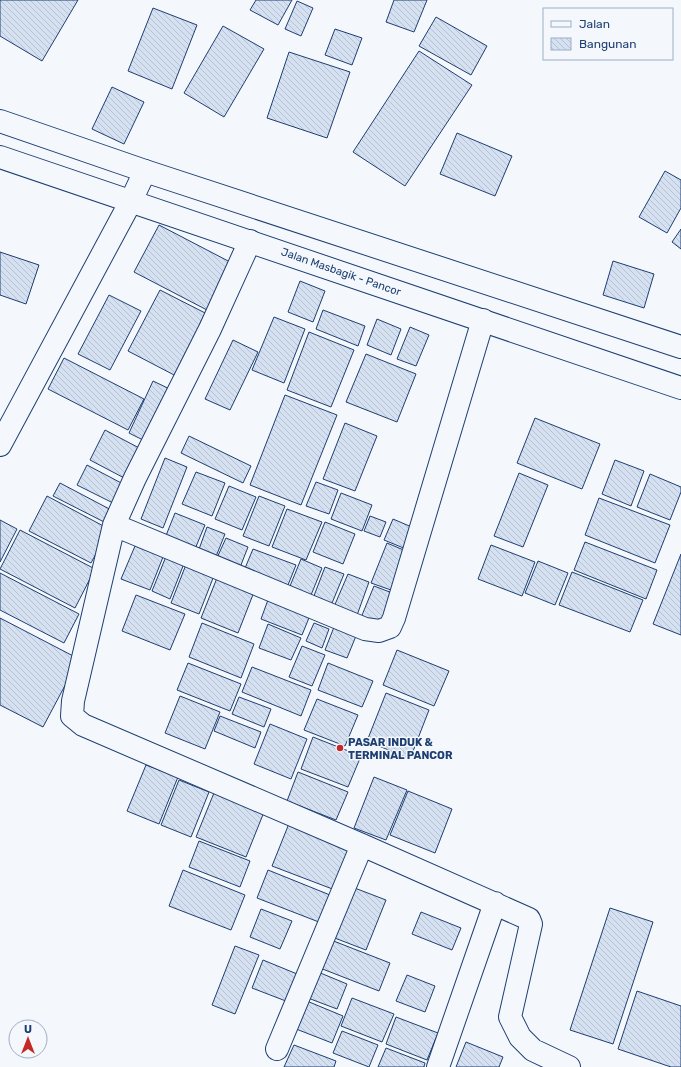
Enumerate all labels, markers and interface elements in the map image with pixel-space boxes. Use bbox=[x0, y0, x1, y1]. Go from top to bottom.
legend bbox=[543, 8, 673, 60]
text: Jalan bbox=[579, 17, 610, 31]
text: Bangunan bbox=[579, 37, 636, 51]
street label: Jalan Masbagik - Pancor bbox=[279, 245, 403, 299]
place label: PASAR INDUK & TERMINAL PANCOR bbox=[348, 736, 453, 762]
marker: PASAR INDUK & TERMINAL PANCOR bbox=[335, 743, 345, 753]
north arrow bbox=[8, 1019, 48, 1059]
text: U bbox=[24, 1023, 32, 1036]

